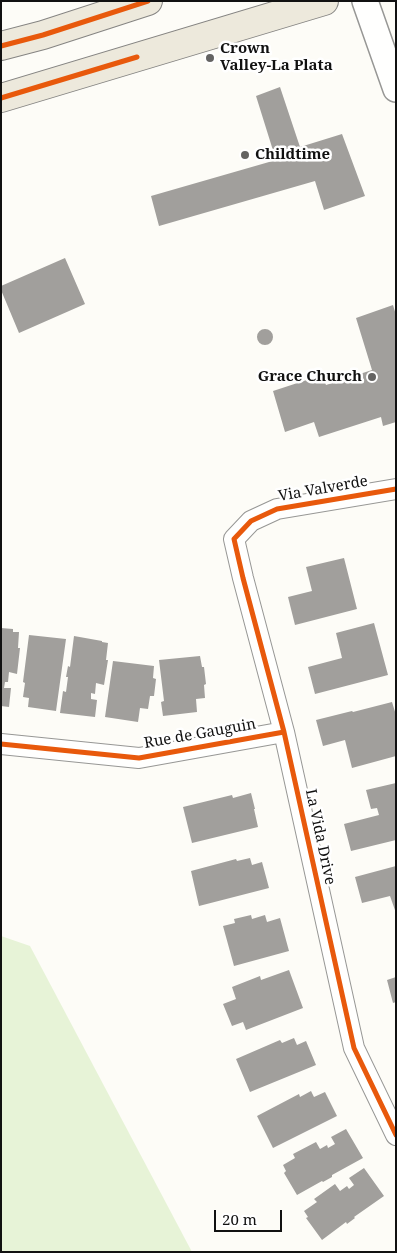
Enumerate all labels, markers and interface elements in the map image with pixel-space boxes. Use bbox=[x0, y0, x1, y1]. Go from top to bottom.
place label: Crown Valley-La Plata bbox=[220, 40, 333, 75]
marker: Crown Valley-La Plata bbox=[204, 52, 216, 64]
place label: Childtime bbox=[255, 146, 330, 164]
marker: Childtime bbox=[239, 149, 251, 161]
place label: Grace Church bbox=[258, 368, 362, 386]
marker: Grace Church bbox=[366, 371, 378, 383]
street label: Via Valverde bbox=[277, 472, 369, 506]
street label: Rue de Gauguin bbox=[143, 715, 257, 753]
street label: La Vida Drive bbox=[301, 787, 339, 887]
scale bar bbox=[217, 1200, 284, 1232]
text: 20 m bbox=[222, 1209, 257, 1229]

